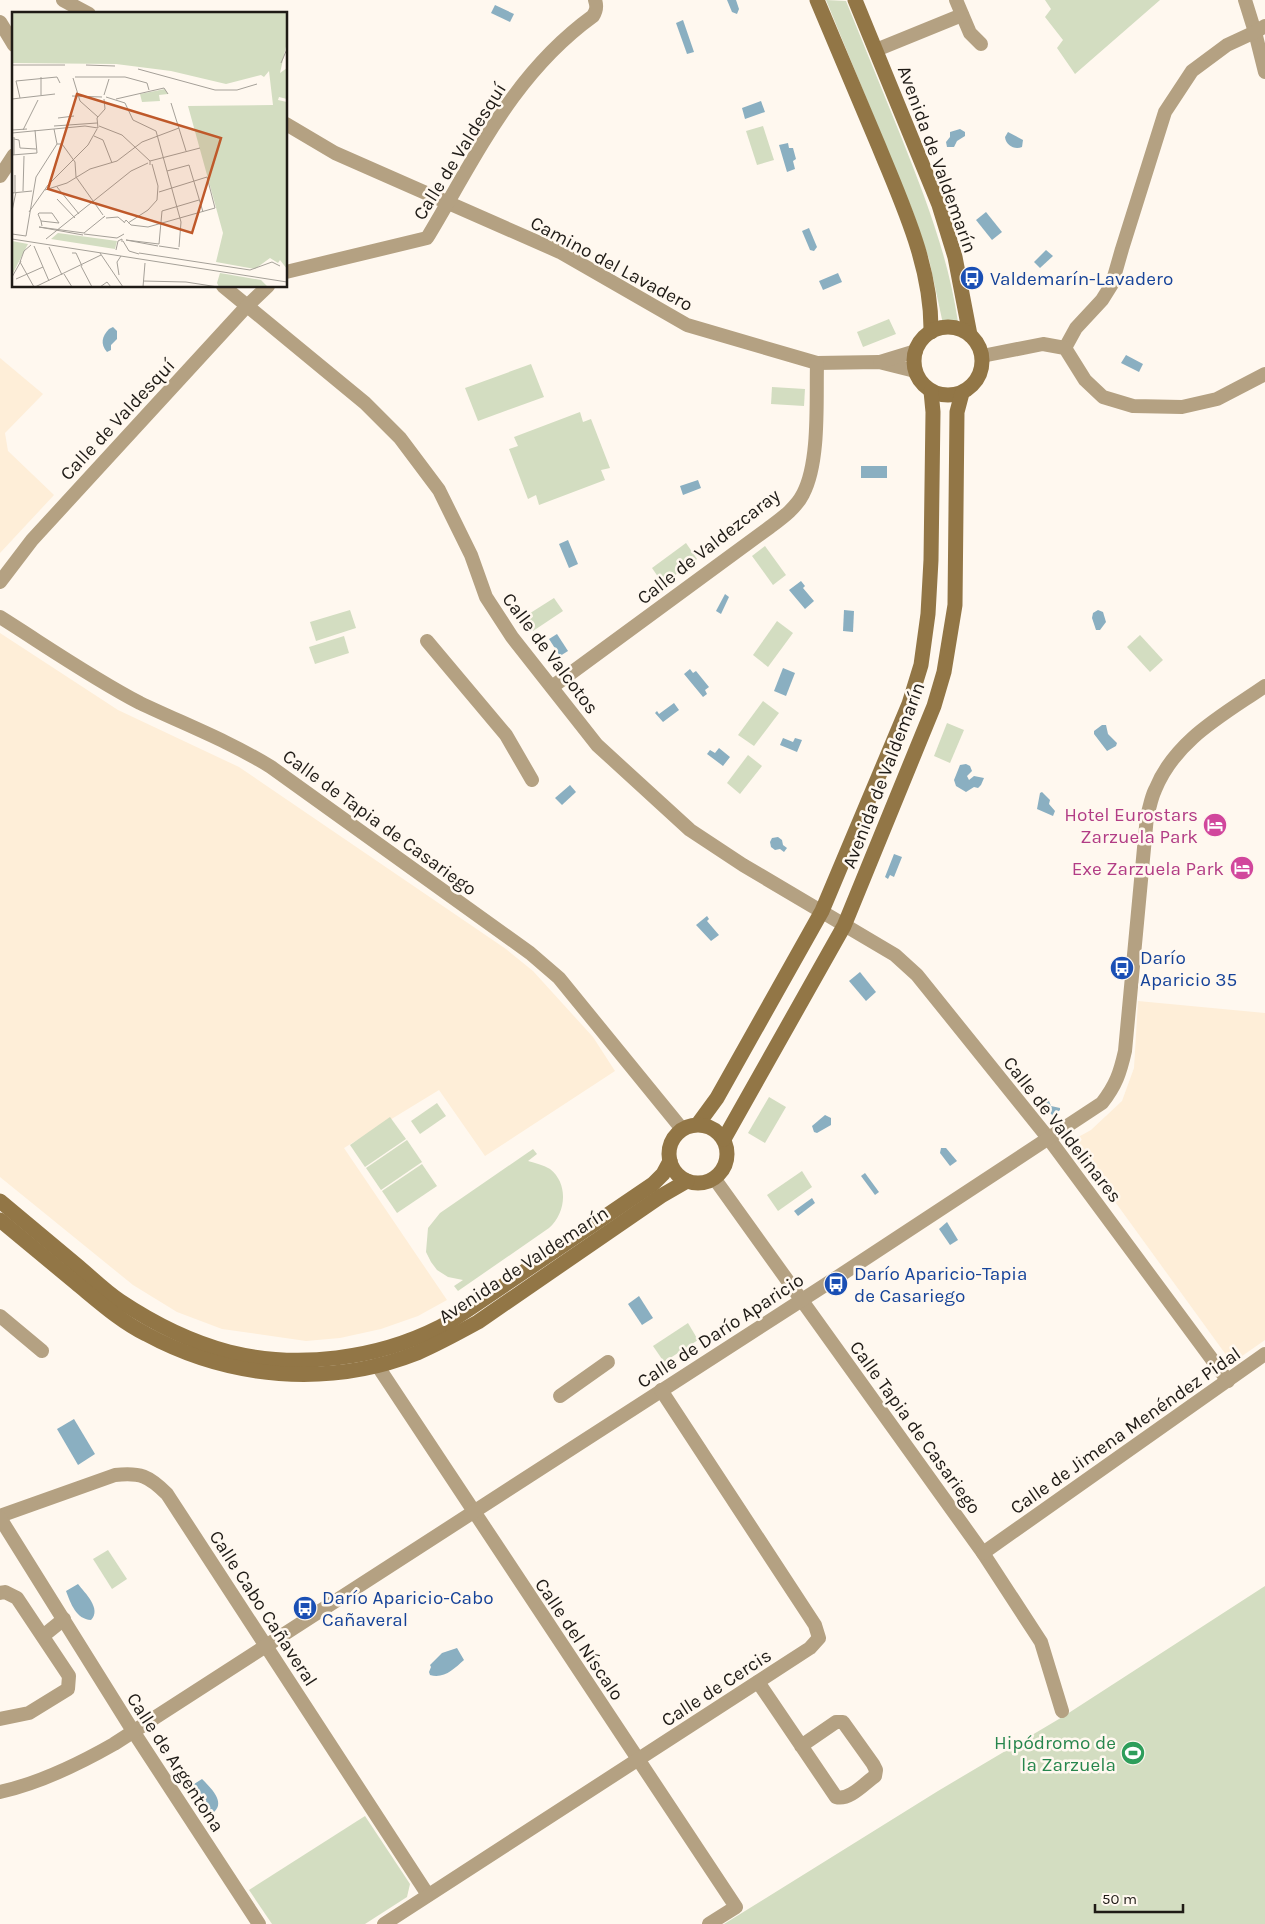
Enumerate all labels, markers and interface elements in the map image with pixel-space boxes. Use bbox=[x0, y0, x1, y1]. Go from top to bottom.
inset map bbox=[12, 12, 288, 288]
street label: Avenida de Valdemarín bbox=[893, 63, 981, 256]
street label: Calle de Valdesquí bbox=[409, 79, 511, 224]
street label: Camino del Lavadero bbox=[527, 212, 696, 316]
bus stop icon: Valdemarín-Lavadero bbox=[959, 265, 985, 291]
place label: Valdemarín-Lavadero bbox=[990, 268, 1173, 290]
street label: Calle de Valdesquí bbox=[56, 354, 180, 485]
street label: Calle de Valdezcaray bbox=[633, 484, 784, 609]
street label: Calle de Valcotos bbox=[497, 589, 603, 719]
street label: Avenida de Valdemarín bbox=[838, 679, 930, 872]
street label: Calle de Tapia de Casariego bbox=[278, 745, 481, 901]
place label: Hotel Eurostars Zarzuela Park bbox=[1064, 804, 1198, 848]
hotel icon: Hotel Eurostars Zarzuela Park bbox=[1202, 812, 1228, 838]
hotel icon: Exe Zarzuela Park bbox=[1229, 855, 1255, 881]
place label: Exe Zarzuela Park bbox=[1072, 858, 1224, 880]
place label: Darío Aparicio 35 bbox=[1140, 947, 1237, 991]
bus stop icon: Darío Aparicio 35 bbox=[1109, 955, 1135, 981]
street label: Calle de Valdelinares bbox=[998, 1052, 1126, 1207]
street label: Avenida de Valdemarín bbox=[435, 1202, 612, 1328]
place label: Darío Aparicio-Tapia de Casariego bbox=[854, 1263, 1027, 1307]
street label: Calle de Darío Aparicio bbox=[633, 1269, 808, 1393]
bus stop icon: Darío Aparicio-Tapia de Casariego bbox=[823, 1271, 849, 1297]
street label: Calle Tapia de Casariego bbox=[845, 1337, 985, 1518]
street label: Calle de Jimena Menéndez Pidal bbox=[1006, 1343, 1245, 1519]
street label: Calle Cabo Cañaveral bbox=[205, 1527, 322, 1691]
street label: Calle del Níscalo bbox=[530, 1574, 628, 1705]
place label: Darío Aparicio-Cabo Cañaveral bbox=[322, 1587, 494, 1631]
bus stop icon: Darío Aparicio-Cabo Cañaveral bbox=[292, 1595, 318, 1621]
street label: Calle de Cercis bbox=[658, 1644, 775, 1731]
street label: Calle de Argentona bbox=[122, 1689, 228, 1836]
place label: Hipódromo de la Zarzuela bbox=[994, 1732, 1116, 1776]
sports icon: Hipódromo de la Zarzuela bbox=[1120, 1740, 1146, 1766]
scale bar bbox=[1095, 1882, 1182, 1914]
text: 50 m bbox=[1102, 1890, 1137, 1908]

